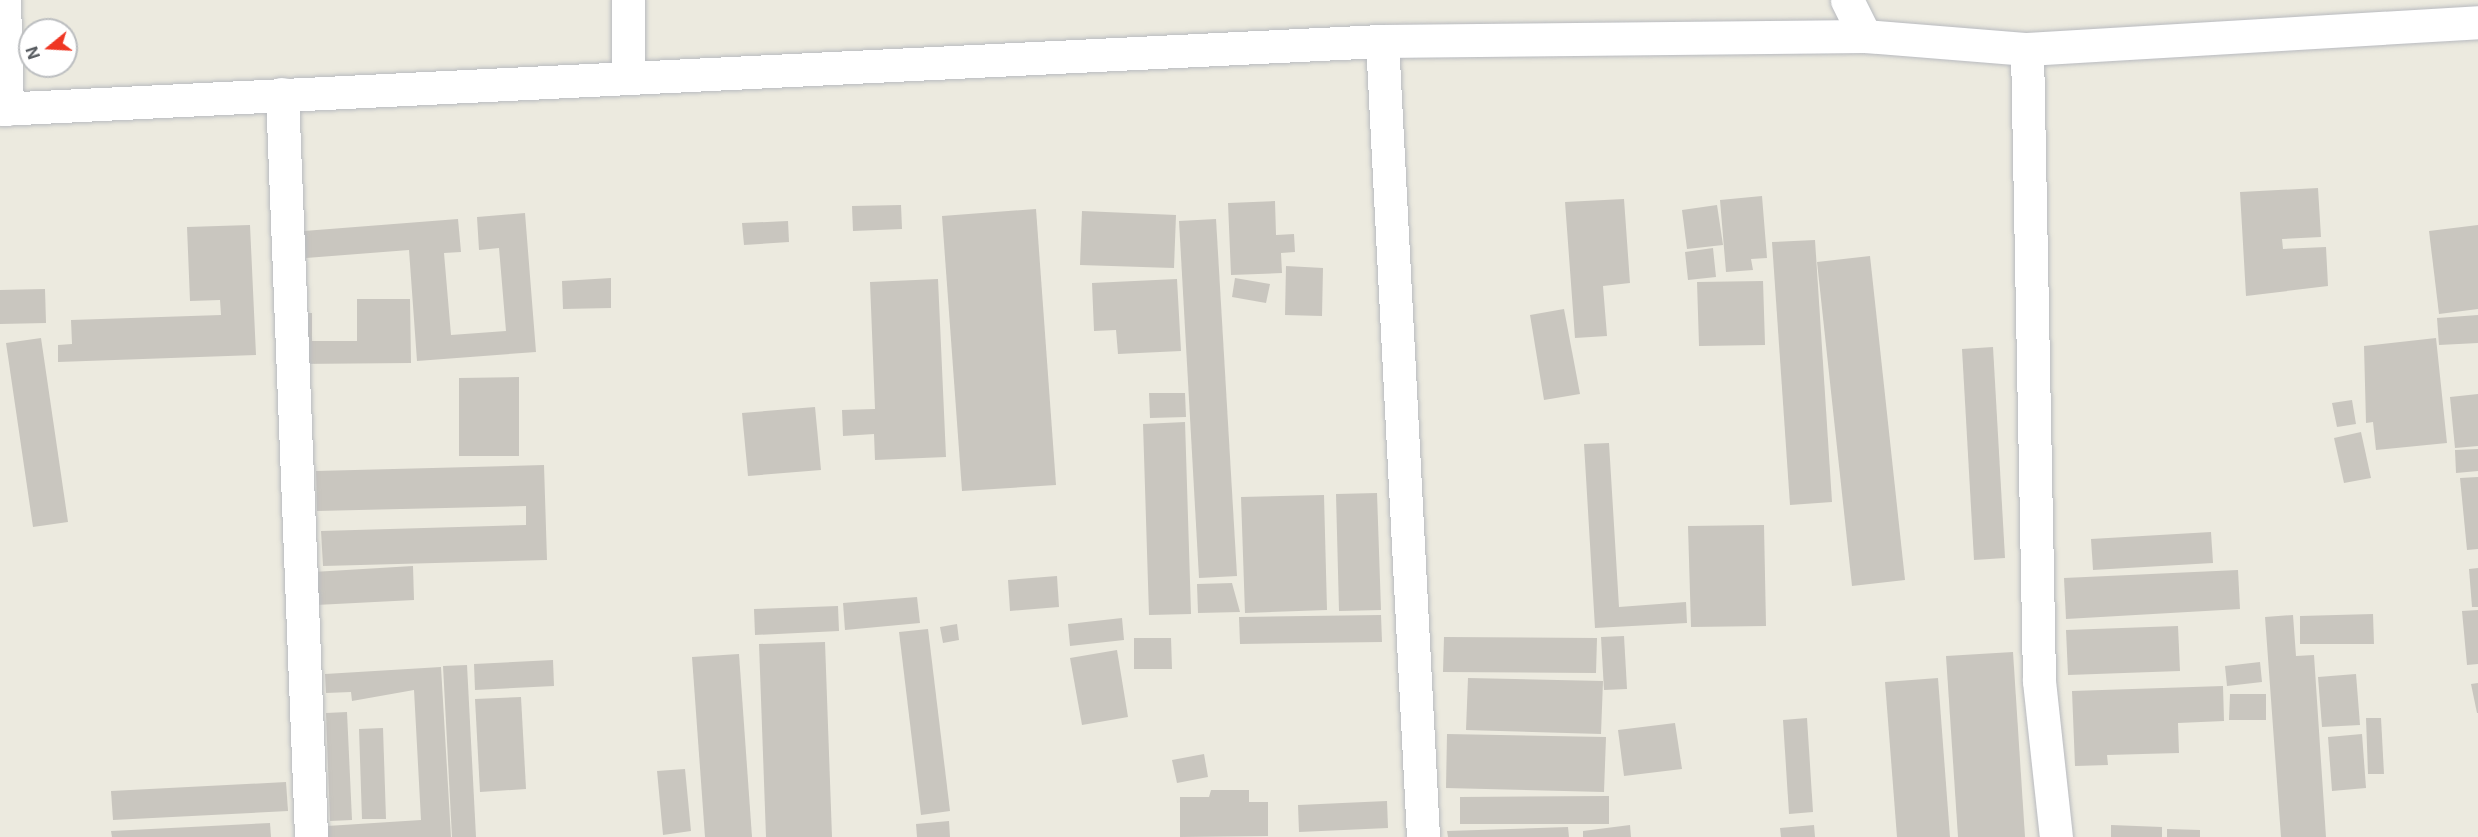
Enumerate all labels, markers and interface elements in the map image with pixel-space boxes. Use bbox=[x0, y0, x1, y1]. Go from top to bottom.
north arrow bbox=[18, 18, 78, 78]
text: N bbox=[21, 44, 44, 62]

